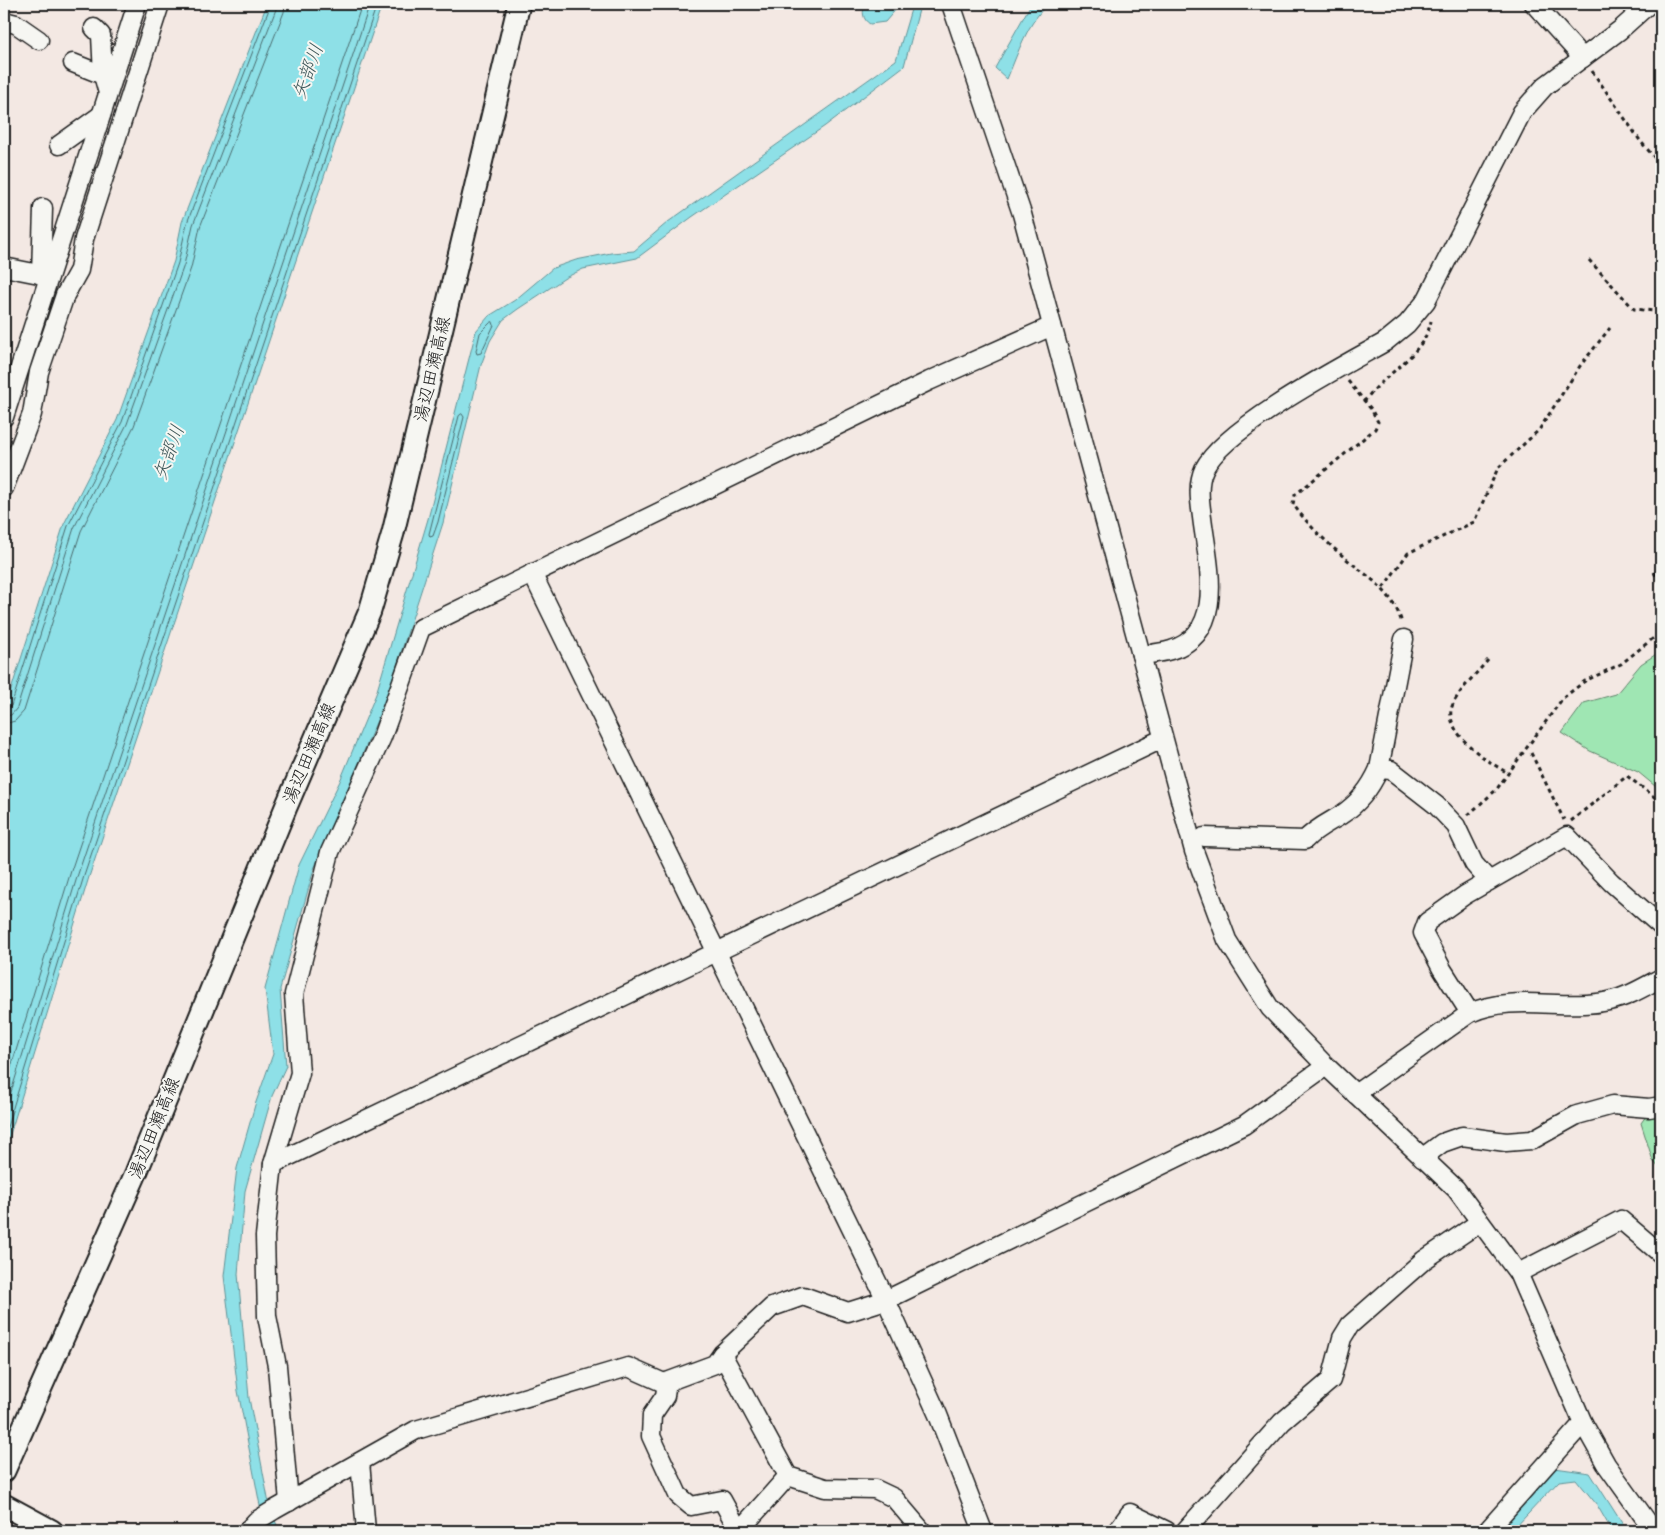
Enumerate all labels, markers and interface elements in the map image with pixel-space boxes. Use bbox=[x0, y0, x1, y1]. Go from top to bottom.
water label: 矢部川 bbox=[285, 40, 333, 104]
street label: 湯辺田瀬高線 bbox=[407, 313, 460, 425]
water label: 矢部川 bbox=[146, 421, 194, 485]
street label: 湯辺田瀬高線 bbox=[276, 698, 345, 809]
street label: 湯辺田瀬高線 bbox=[122, 1073, 189, 1184]

